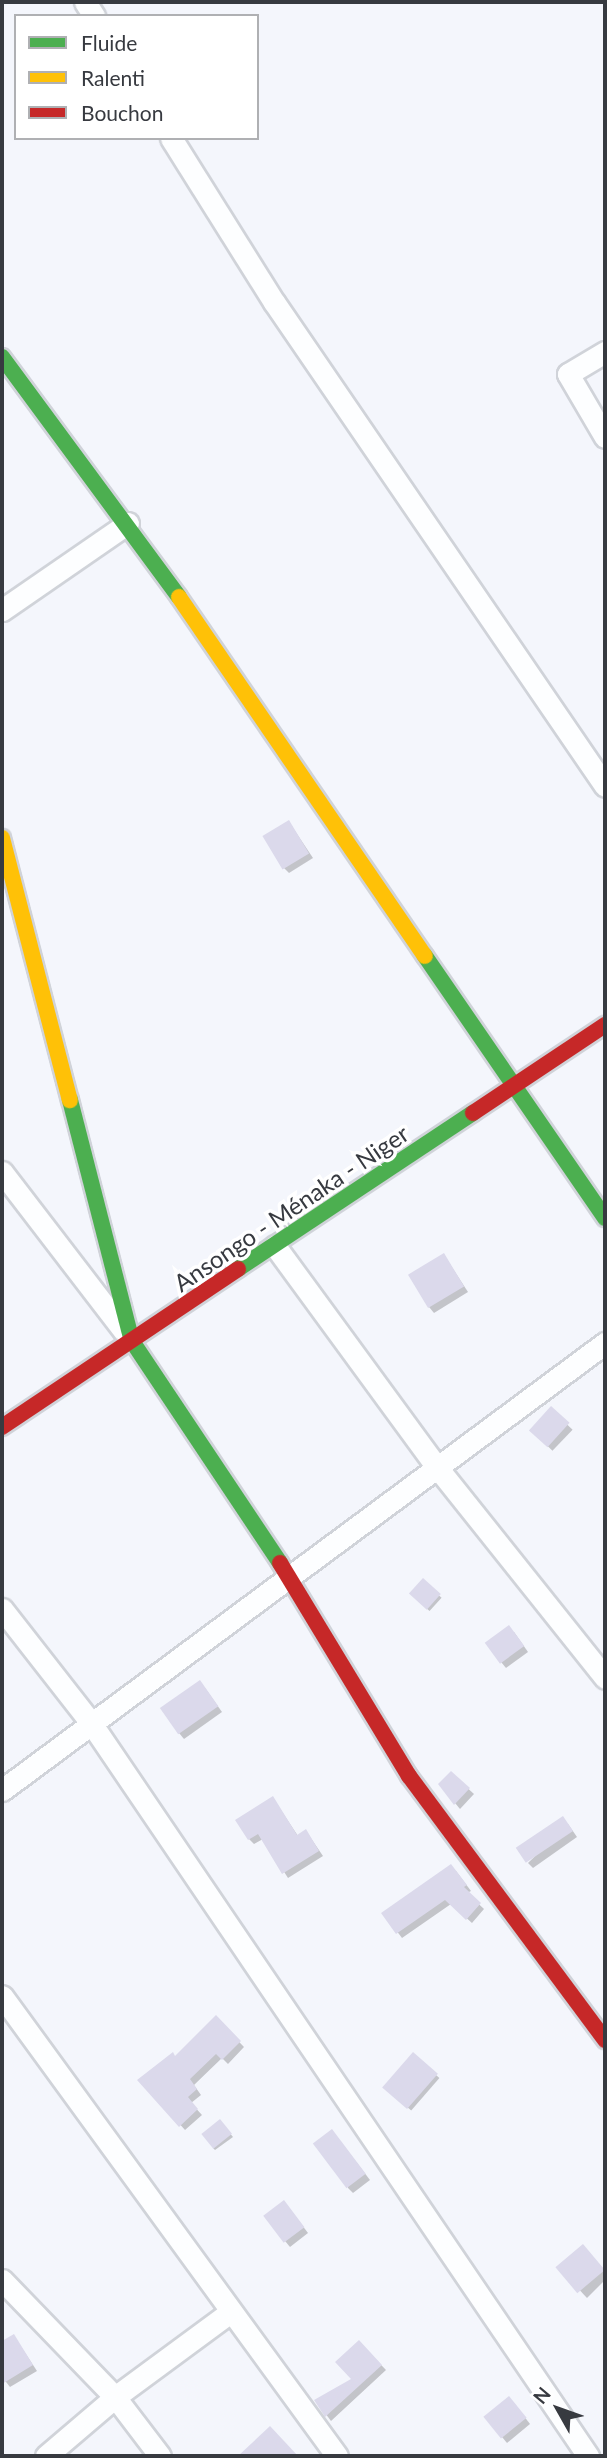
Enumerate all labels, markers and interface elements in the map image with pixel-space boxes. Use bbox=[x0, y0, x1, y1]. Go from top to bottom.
legend bbox=[14, 14, 259, 140]
text: Fluide bbox=[81, 30, 137, 55]
text: Ralenti bbox=[81, 65, 145, 90]
text: Bouchon bbox=[81, 100, 163, 125]
street label: Ansongo - Ménaka - Niger bbox=[168, 1119, 414, 1297]
north arrow bbox=[523, 2374, 593, 2444]
text: N bbox=[528, 2382, 555, 2408]

